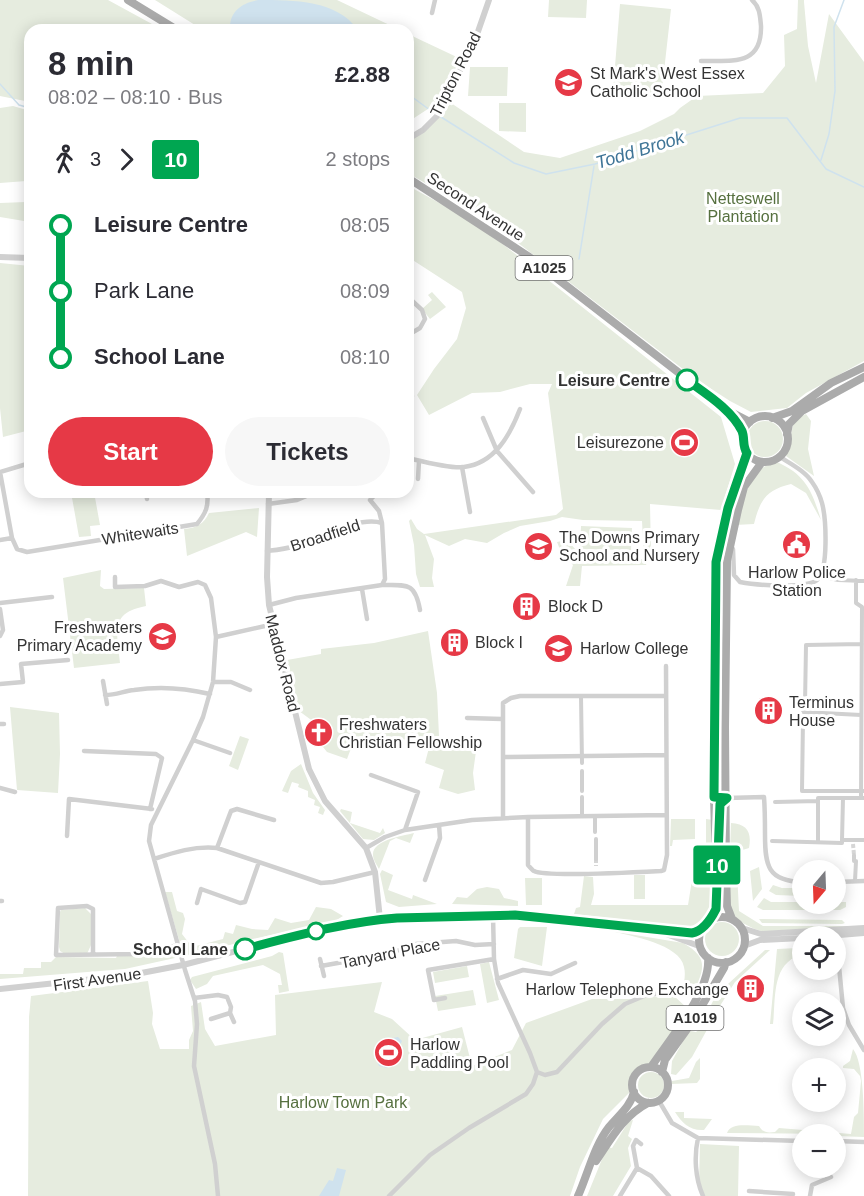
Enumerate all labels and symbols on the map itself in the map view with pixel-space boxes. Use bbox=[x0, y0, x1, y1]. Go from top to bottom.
street label: Tripton Road bbox=[427, 29, 484, 119]
place label: St Mark's West Essex Catholic School bbox=[590, 65, 745, 100]
school or university icon: St Mark's West Essex Catholic School bbox=[553, 66, 585, 98]
water label: Todd Brook bbox=[593, 127, 688, 173]
street label: Second Avenue bbox=[424, 169, 527, 244]
park label: Netteswell Plantation bbox=[706, 190, 780, 225]
road number: A1025 bbox=[516, 256, 572, 280]
marker: Leisure Centre bbox=[676, 369, 698, 391]
place label: Leisure Centre bbox=[558, 372, 670, 389]
sports icon: Leisurezone bbox=[669, 426, 701, 458]
place label: Leisurezone bbox=[577, 434, 664, 451]
street label: Broadfield bbox=[288, 516, 362, 555]
street label: Whitewaits bbox=[101, 519, 180, 548]
public building icon: Harlow Police Station bbox=[781, 528, 813, 560]
place label: The Downs Primary School and Nursery bbox=[559, 529, 700, 564]
school or university icon: The Downs Primary School and Nursery bbox=[522, 530, 554, 562]
place label: Harlow Police Station bbox=[748, 564, 846, 599]
building icon: Block D bbox=[511, 590, 543, 622]
place label: Block D bbox=[548, 598, 603, 615]
street label: Maddox Road bbox=[262, 613, 303, 714]
place label: Freshwaters Primary Academy bbox=[17, 619, 142, 654]
school or university icon: Freshwaters Primary Academy bbox=[147, 620, 179, 652]
building icon: Block I bbox=[438, 626, 470, 658]
school or university icon: Harlow College bbox=[543, 632, 575, 664]
place label: Block I bbox=[475, 634, 523, 651]
place label: Harlow College bbox=[580, 640, 689, 657]
place label: Terminus House bbox=[789, 694, 854, 729]
building icon: Terminus House bbox=[752, 695, 784, 727]
place label: Freshwaters Christian Fellowship bbox=[339, 716, 482, 751]
church icon: Freshwaters Christian Fellowship bbox=[302, 717, 334, 749]
line badge: 10 bbox=[690, 846, 744, 884]
north arrow bbox=[792, 860, 846, 914]
unlabelled marker bbox=[307, 922, 325, 940]
street label: Tanyard Place bbox=[339, 935, 442, 972]
marker: School Lane bbox=[234, 938, 256, 960]
place label: School Lane bbox=[133, 941, 228, 958]
street label: First Avenue bbox=[52, 965, 142, 994]
building icon: Harlow Telephone Exchange bbox=[734, 973, 766, 1005]
place label: Harlow Telephone Exchange bbox=[526, 981, 729, 998]
road number: A1019 bbox=[666, 1006, 724, 1030]
place label: Harlow Paddling Pool bbox=[410, 1036, 509, 1071]
sports icon: Harlow Paddling Pool bbox=[373, 1037, 405, 1069]
park label: Harlow Town Park bbox=[279, 1094, 408, 1111]

